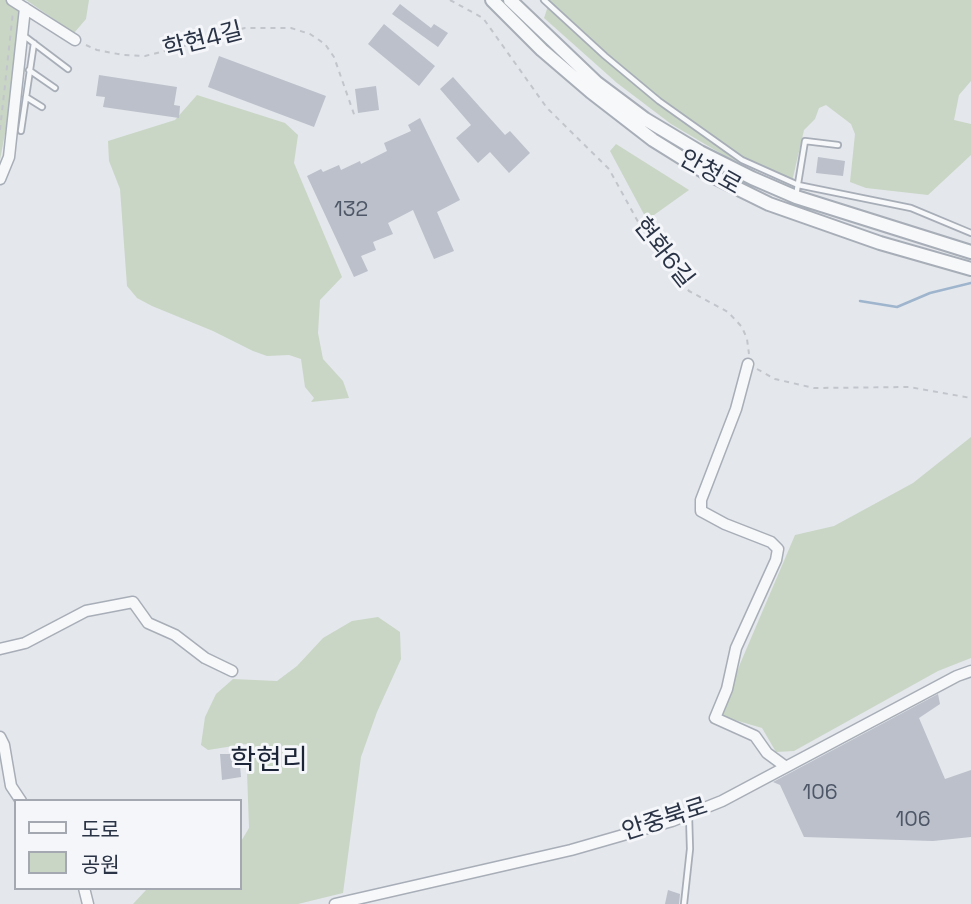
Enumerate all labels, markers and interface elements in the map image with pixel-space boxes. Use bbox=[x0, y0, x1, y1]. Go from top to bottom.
street label: 학현4길 bbox=[160, 17, 246, 65]
street label: 안청로 bbox=[674, 144, 746, 202]
house number: 132 bbox=[334, 197, 368, 223]
street label: 현화6길 bbox=[627, 212, 699, 294]
district label: 학현리 bbox=[230, 744, 308, 778]
house number: 106 bbox=[802, 780, 838, 806]
street label: 안중북로 bbox=[619, 793, 711, 847]
legend bbox=[14, 799, 242, 890]
house number: 106 bbox=[895, 807, 931, 833]
text: 도로 bbox=[81, 816, 120, 843]
text: 공원 bbox=[81, 851, 120, 878]

